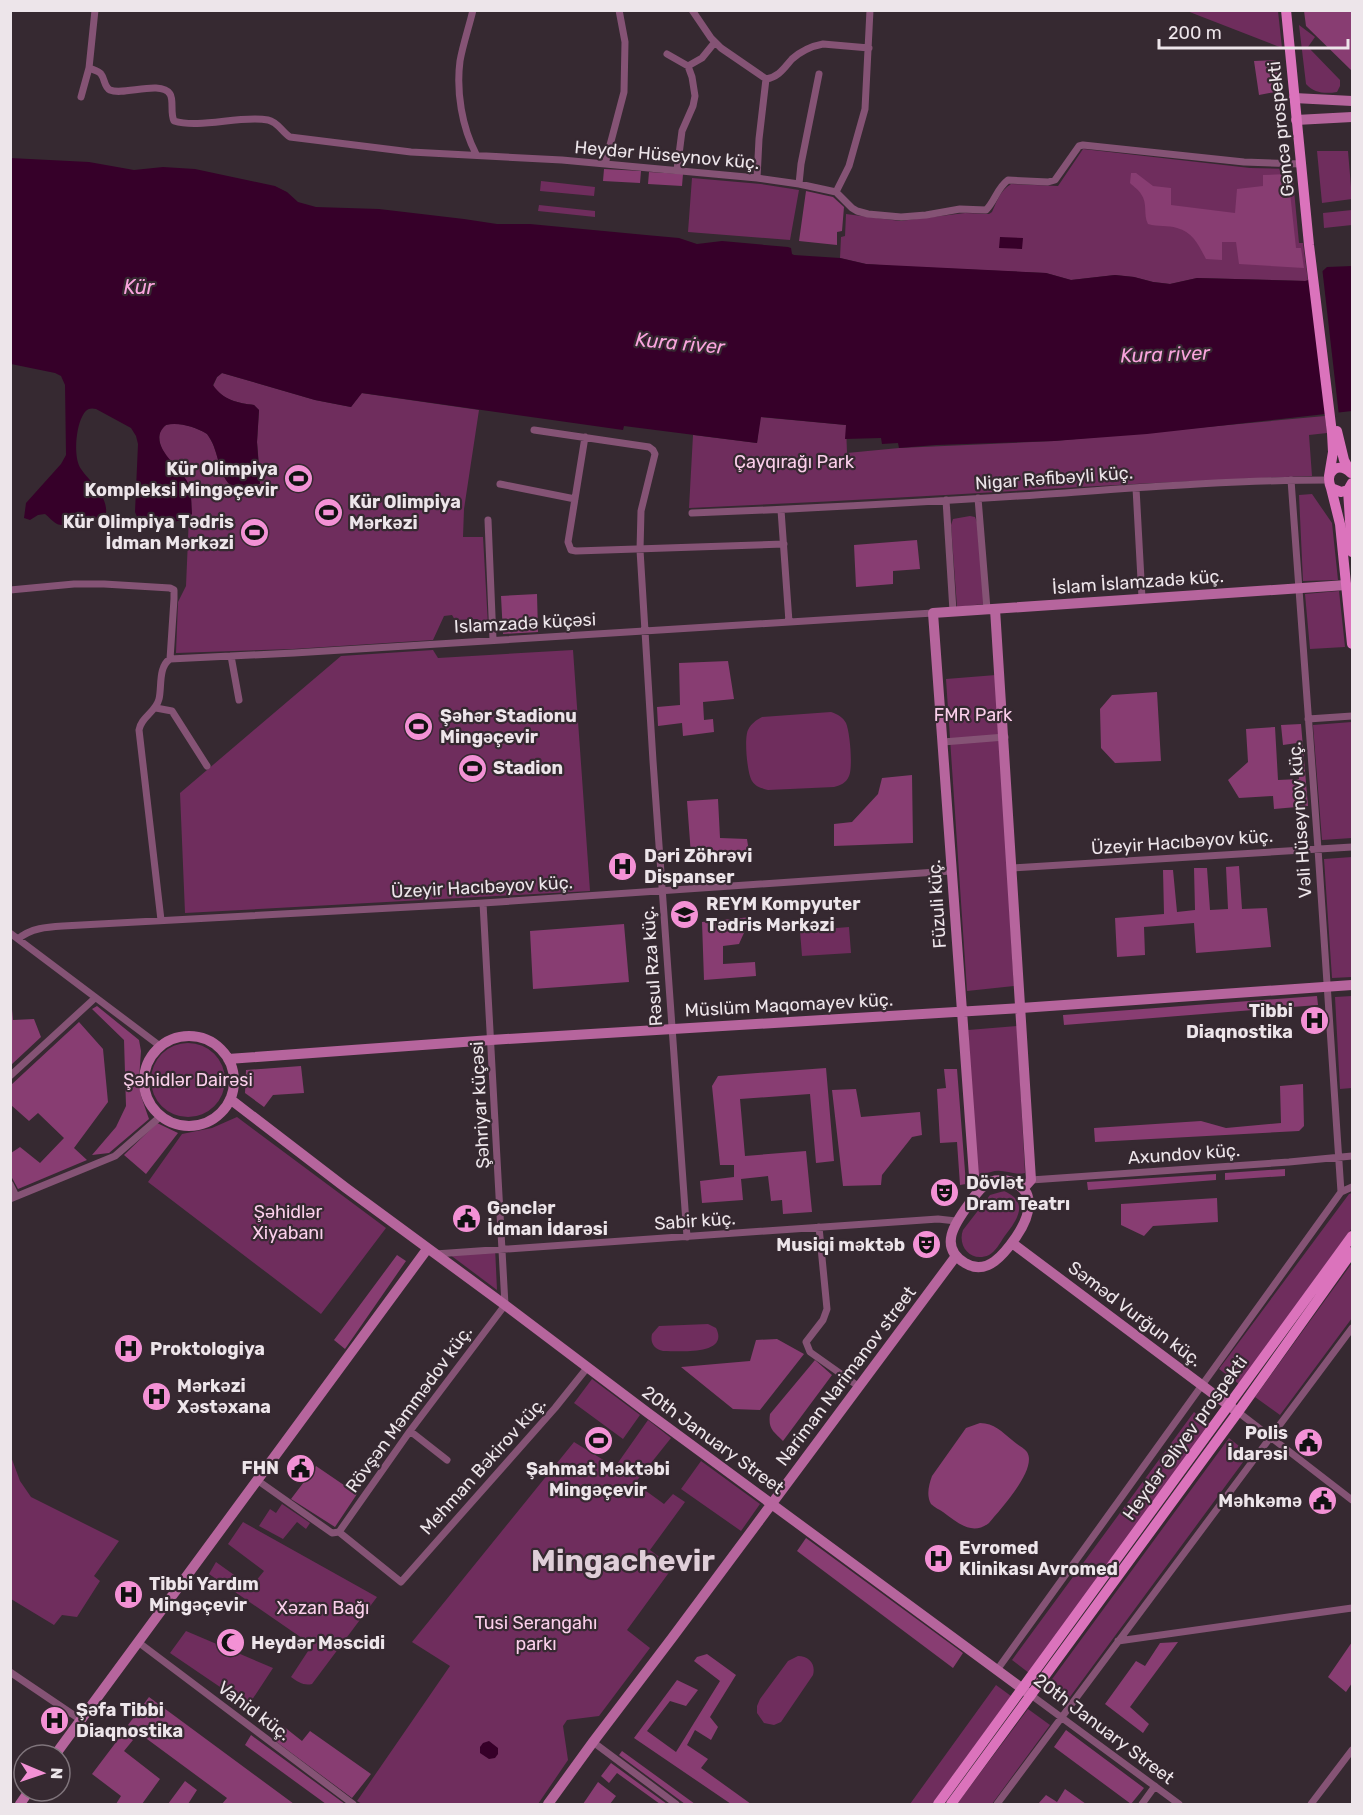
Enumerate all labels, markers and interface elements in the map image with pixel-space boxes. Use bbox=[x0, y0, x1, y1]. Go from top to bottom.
scale bar bbox=[1159, 12, 1348, 50]
text: 200 m bbox=[1168, 22, 1222, 44]
street label: Gəncə prospekti bbox=[1263, 60, 1299, 198]
street label: Heydər Hüseynov küç. bbox=[574, 136, 760, 174]
water label: Kür bbox=[123, 275, 156, 299]
water label: Kura river bbox=[634, 327, 727, 359]
water label: Kura river bbox=[1120, 340, 1212, 368]
park label: Çayqırağı Park bbox=[734, 451, 855, 473]
place label: Kür Olimpiya Kompleksi Mingəçevir bbox=[85, 458, 278, 501]
street label: Nigar Rəfibəyli küç. bbox=[974, 462, 1134, 494]
sports icon: Kür Olimpiya Kompleksi Mingəçevir bbox=[283, 463, 315, 495]
place label: Kür Olimpiya Mərkəzi bbox=[349, 491, 461, 534]
sports icon: Kür Olimpiya Mərkəzi bbox=[312, 496, 344, 528]
place label: Kür Olimpiya Tədris İdman Mərkəzi bbox=[63, 511, 234, 554]
sports icon: Kür Olimpiya Tədris İdman Mərkəzi bbox=[239, 516, 271, 548]
street label: İslam İslamzadə küç. bbox=[1051, 565, 1225, 599]
street label: Islamzadə küçəsi bbox=[453, 608, 597, 638]
park label: FMR Park bbox=[934, 704, 1013, 726]
place label: Şəhər Stadionu Mingəçevir bbox=[440, 705, 577, 748]
sports icon: Şəhər Stadionu Mingəçevir bbox=[403, 710, 435, 742]
street label: Vəli Hüseynov küç. bbox=[1284, 741, 1316, 899]
sports icon: Stadion bbox=[456, 752, 488, 784]
place label: Stadion bbox=[493, 757, 563, 779]
street label: Üzeyir Hacıbəyov küç. bbox=[1090, 825, 1274, 859]
place label: Dəri Zöhrəvi Dispanser bbox=[644, 845, 752, 888]
hospital icon: Dəri Zöhrəvi Dispanser bbox=[607, 850, 639, 882]
street label: Füzuli küç. bbox=[923, 859, 951, 949]
street label: Üzeyir Hacıbəyov küç. bbox=[390, 871, 574, 903]
place label: REYM Kompyuter Tədris Mərkəzi bbox=[706, 893, 860, 936]
school or university icon: REYM Kompyuter Tədris Mərkəzi bbox=[669, 898, 701, 930]
street label: Rəsul Rza küç. bbox=[637, 905, 667, 1027]
street label: Müslüm Maqomayev küç. bbox=[684, 989, 894, 1021]
place label: Tibbi Diaqnostika bbox=[1186, 1000, 1293, 1043]
hospital icon: Tibbi Diaqnostika bbox=[1298, 1005, 1330, 1037]
street label: Şəhriyar küçəsi bbox=[466, 1041, 494, 1169]
park label: Şəhidlər Dairəsi bbox=[123, 1069, 253, 1091]
street label: Axundov küç. bbox=[1127, 1139, 1241, 1169]
place label: Dövlət Dram Teatrı bbox=[966, 1172, 1070, 1215]
theatre icon: Dövlət Dram Teatrı bbox=[929, 1177, 961, 1209]
place label: Gənclər İdman İdarəsi bbox=[487, 1197, 608, 1240]
park label: Şəhidlər Xiyabanı bbox=[252, 1201, 324, 1244]
public building icon: Gənclər İdman İdarəsi bbox=[450, 1202, 482, 1234]
street label: Sabir küç. bbox=[654, 1207, 736, 1235]
theatre icon: Musiqi məktəb bbox=[910, 1229, 942, 1261]
place label: Musiqi məktəb bbox=[776, 1234, 905, 1256]
street label: Səməd Vurğun küç. bbox=[1064, 1256, 1206, 1372]
street label: Nariman Narimanov street bbox=[771, 1282, 921, 1470]
street label: Rövşən Məmmədov küç. bbox=[341, 1321, 477, 1497]
hospital icon: Proktologiya bbox=[113, 1333, 145, 1365]
place label: Proktologiya bbox=[150, 1338, 265, 1360]
street label: Heydər Əliyev prospekti bbox=[1118, 1352, 1252, 1524]
place label: Mərkəzi Xəstəxana bbox=[177, 1375, 271, 1418]
hospital icon: Mərkəzi Xəstəxana bbox=[140, 1380, 172, 1412]
street label: 20th January Street bbox=[638, 1381, 788, 1499]
street label: Mehman Bəkirov küç. bbox=[415, 1393, 551, 1539]
place label: Polis İdarəsi bbox=[1227, 1422, 1288, 1465]
sports icon: Şahmat Məktəbi Mingəçevir bbox=[582, 1424, 614, 1456]
public building icon: Polis İdarəsi bbox=[1293, 1427, 1325, 1459]
public building icon: FHN bbox=[284, 1452, 316, 1484]
place label: FHN bbox=[242, 1457, 279, 1479]
place label: Şahmat Məktəbi Mingəçevir bbox=[526, 1458, 670, 1501]
public building icon: Məhkəmə bbox=[1307, 1485, 1339, 1517]
place label: Məhkəmə bbox=[1218, 1490, 1302, 1512]
place label: Evromed Klinikası Avromed bbox=[959, 1537, 1118, 1580]
hospital icon: Evromed Klinikası Avromed bbox=[922, 1542, 954, 1574]
district label: Mingachevir bbox=[531, 1543, 715, 1579]
place label: Tibbi Yardım Mingəçevir bbox=[149, 1573, 259, 1616]
hospital icon: Tibbi Yardım Mingəçevir bbox=[112, 1578, 144, 1610]
park label: Xəzan Bağı bbox=[277, 1597, 369, 1619]
park label: Tusi Serangahı parkı bbox=[475, 1612, 597, 1655]
mosque icon: Heydər Məscidi bbox=[214, 1627, 246, 1659]
place label: Heydər Məscidi bbox=[251, 1632, 385, 1654]
street label: 20th January Street bbox=[1029, 1669, 1179, 1789]
street label: Vahid küç. bbox=[213, 1676, 295, 1746]
place label: Şəfa Tibbi Diaqnostika bbox=[76, 1699, 183, 1742]
hospital icon: Şəfa Tibbi Diaqnostika bbox=[39, 1704, 71, 1736]
north arrow bbox=[12, 1743, 72, 1803]
text: N bbox=[47, 1767, 66, 1780]

